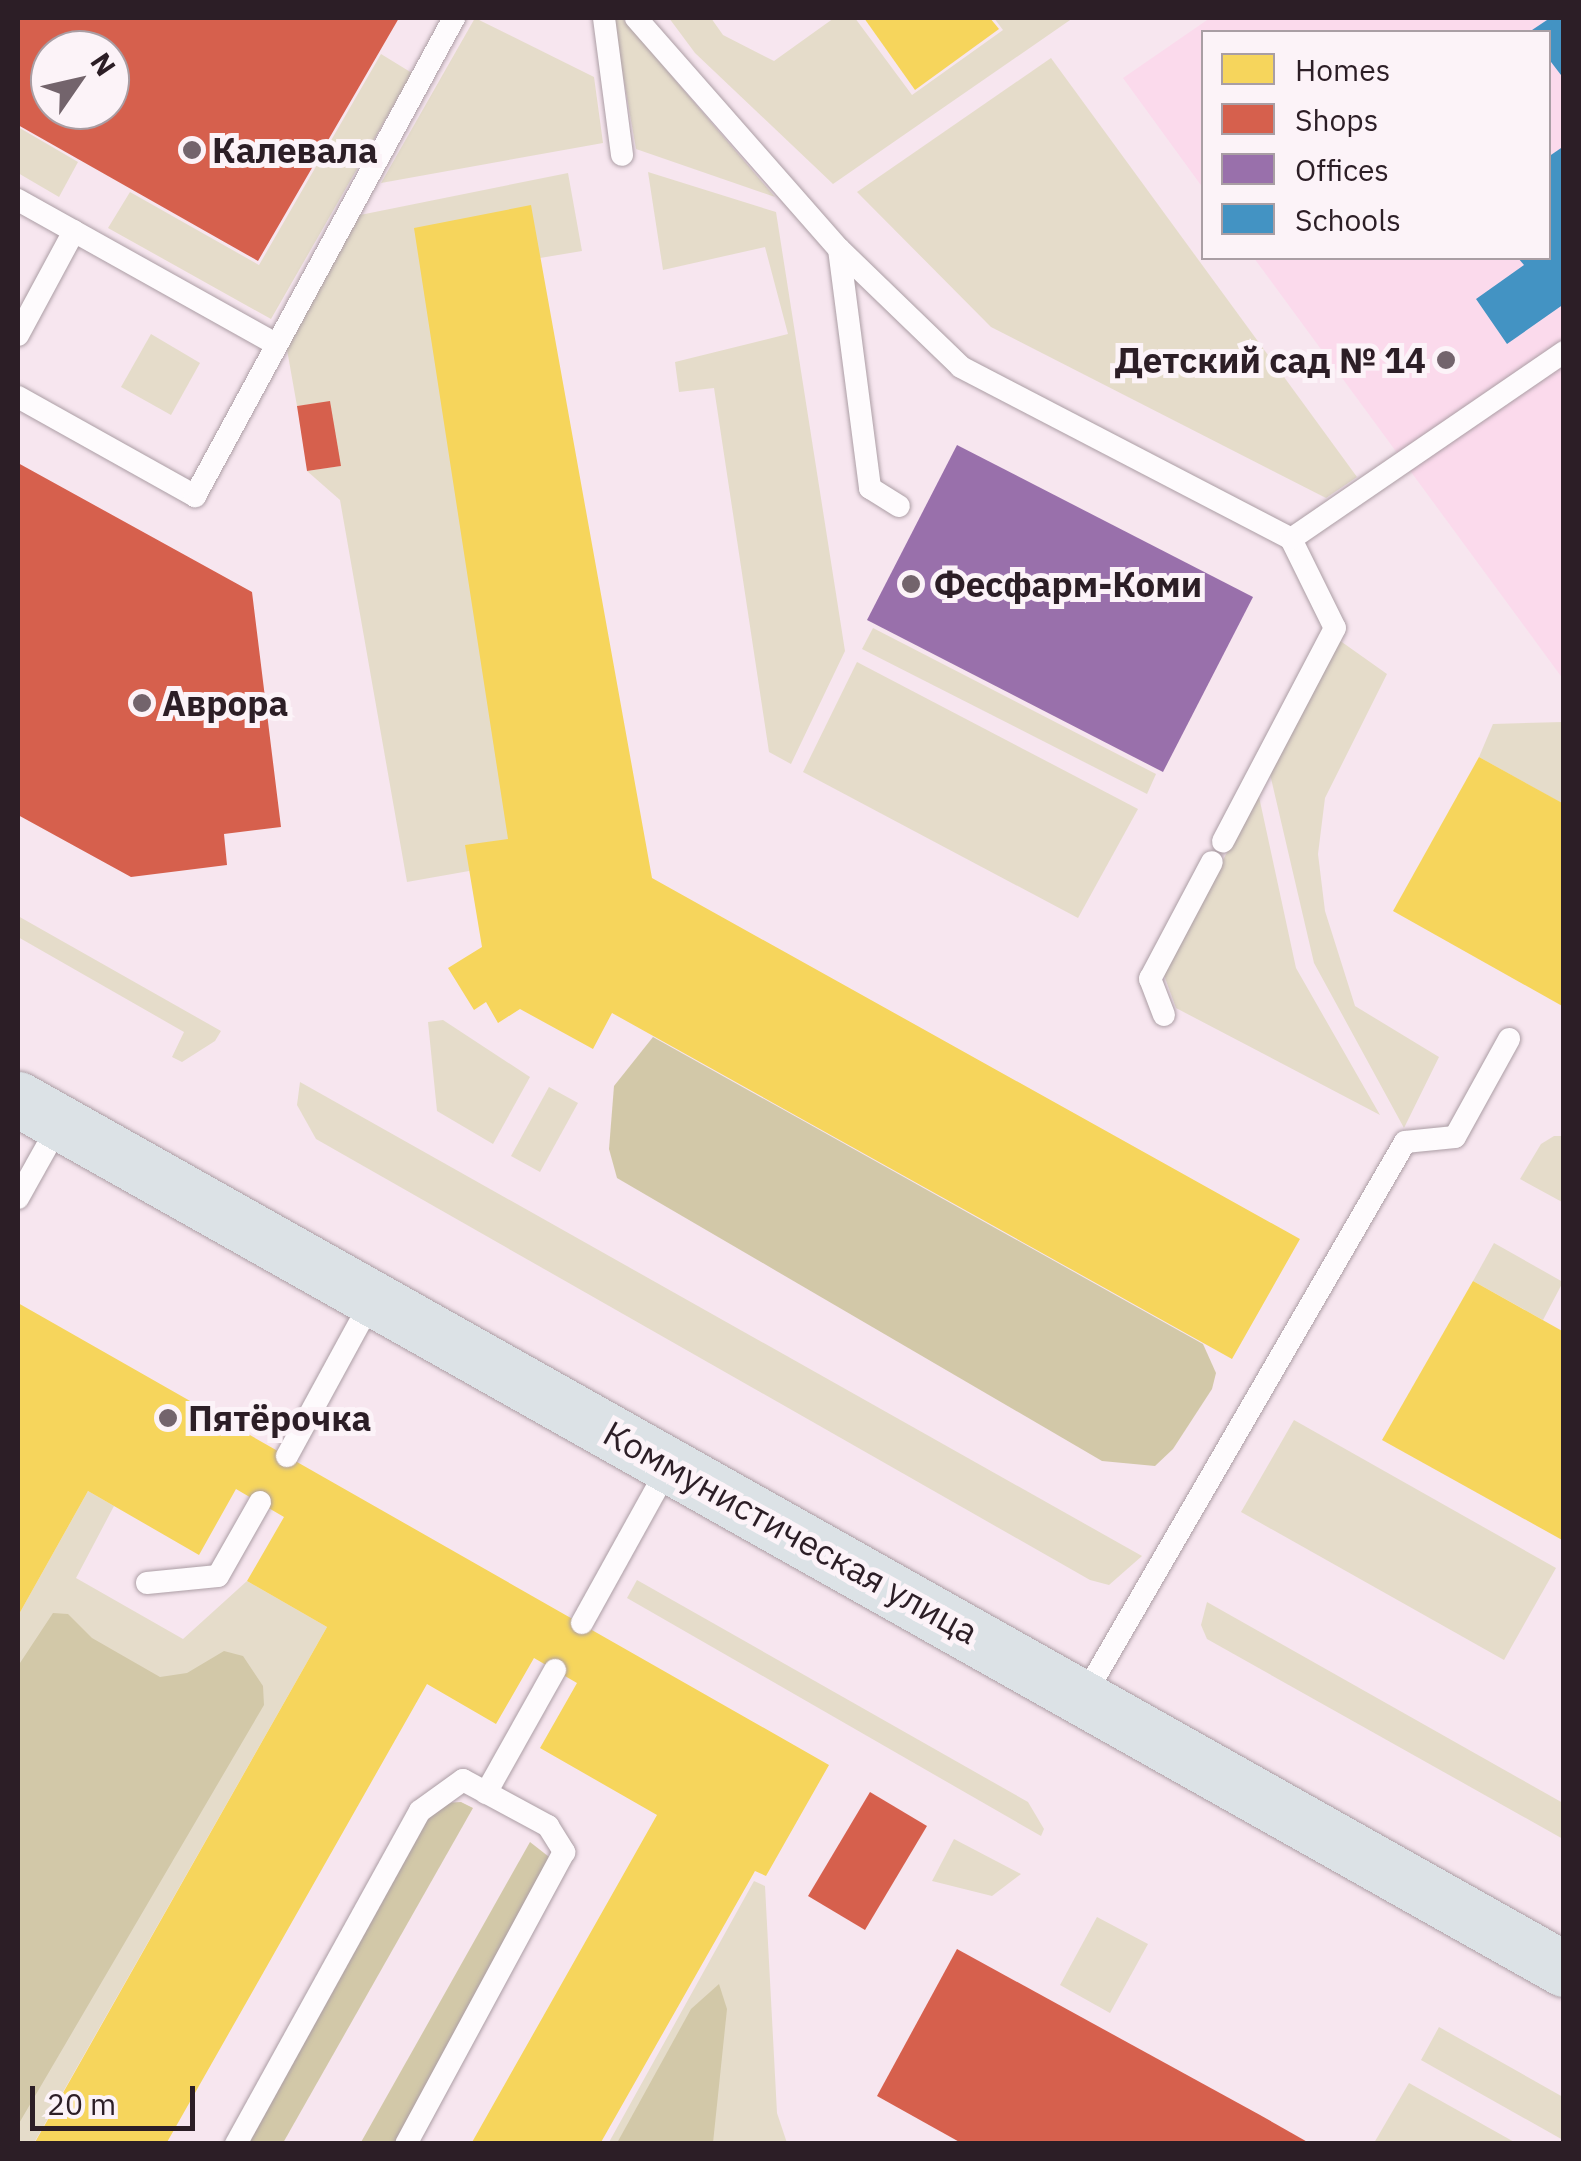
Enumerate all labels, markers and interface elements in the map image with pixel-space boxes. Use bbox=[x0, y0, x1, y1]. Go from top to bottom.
north arrow bbox=[30, 30, 130, 130]
legend bbox=[1201, 30, 1551, 260]
text: N bbox=[83, 45, 125, 83]
text: Homes bbox=[1295, 50, 1390, 89]
text: Shops bbox=[1295, 100, 1378, 139]
place label: Калевала bbox=[212, 129, 378, 171]
marker: Калевала bbox=[181, 139, 203, 161]
text: Offices bbox=[1295, 150, 1389, 189]
text: Schools bbox=[1295, 200, 1401, 239]
place label: Детский сад № 14 bbox=[1115, 339, 1426, 381]
marker: Детский сад № 14 bbox=[1435, 349, 1457, 371]
place label: Фесфарм-Коми bbox=[934, 563, 1202, 605]
marker: Фесфарм-Коми bbox=[898, 571, 924, 597]
place label: Аврора bbox=[162, 682, 288, 724]
marker: Аврора bbox=[131, 692, 153, 714]
place label: Пятёрочка bbox=[188, 1397, 372, 1439]
marker: Пятёрочка bbox=[157, 1407, 179, 1429]
street label: Коммунистическая улица bbox=[597, 1412, 985, 1652]
scale bar bbox=[35, 2066, 200, 2128]
text: 20 m bbox=[47, 2084, 116, 2123]

